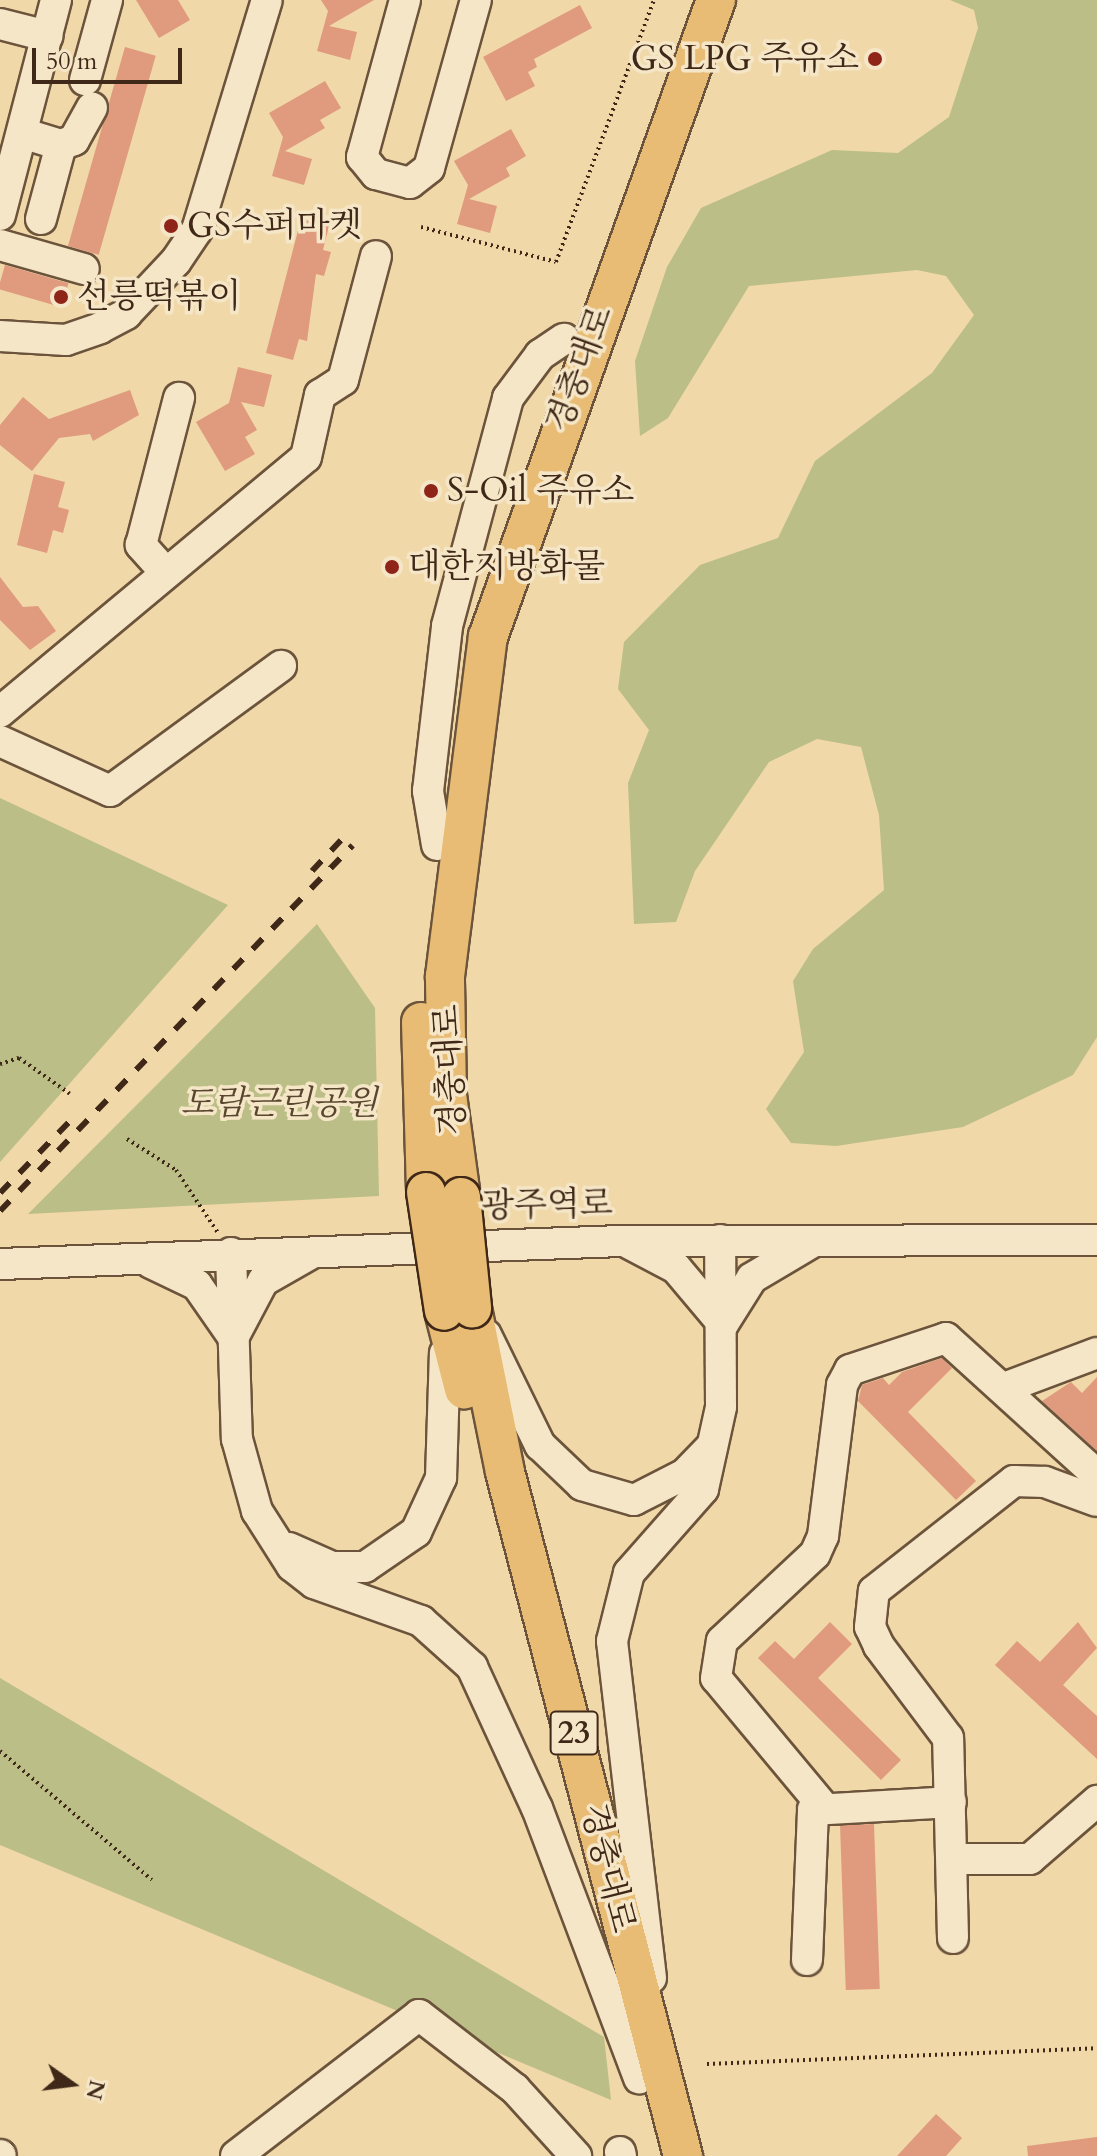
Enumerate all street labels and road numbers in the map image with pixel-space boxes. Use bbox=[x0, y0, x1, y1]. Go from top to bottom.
street label: 경충대로 bbox=[538, 300, 622, 438]
street label: 경충대로 bbox=[426, 1003, 474, 1137]
street label: 광주역로 bbox=[481, 1183, 613, 1227]
road number: 23 bbox=[548, 1705, 600, 1761]
street label: 경충대로 bbox=[572, 1799, 644, 1937]

